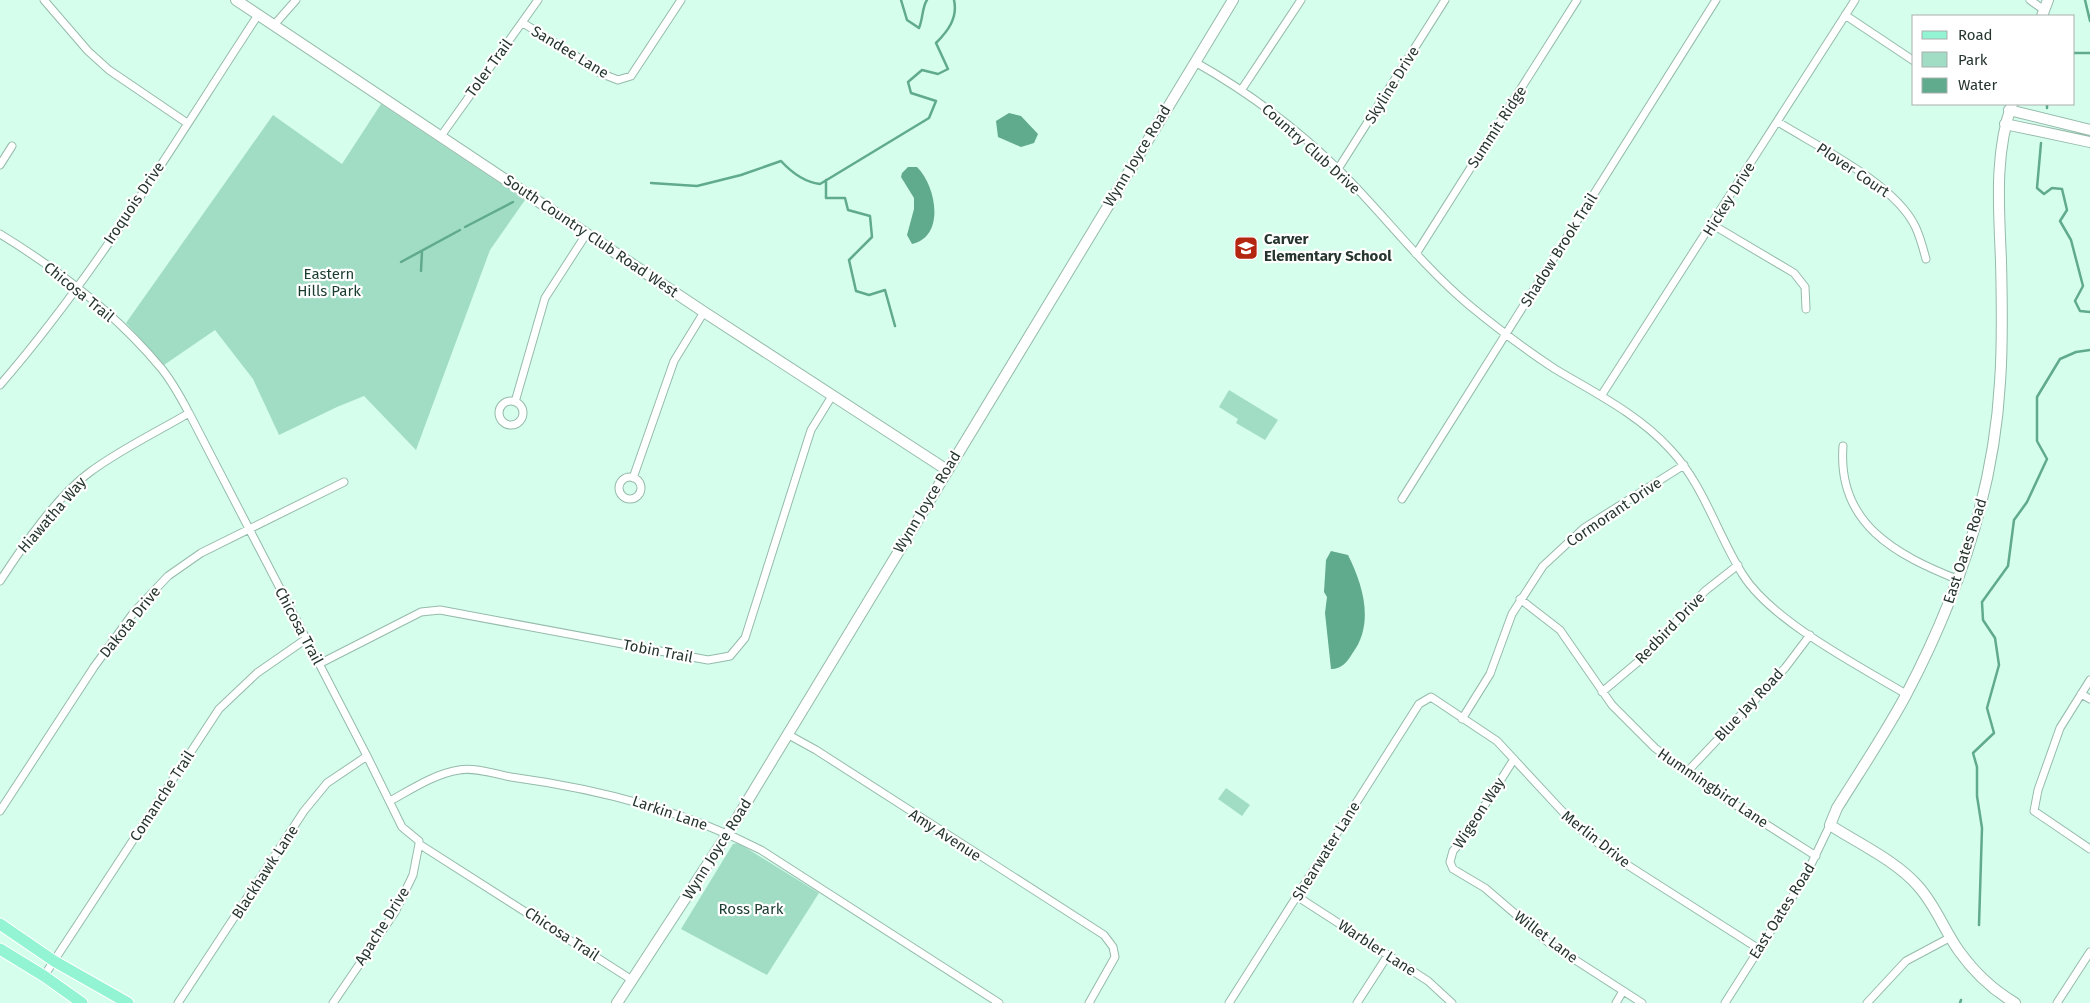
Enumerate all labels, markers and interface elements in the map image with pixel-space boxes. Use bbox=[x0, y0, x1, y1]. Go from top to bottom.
legend bbox=[1912, 15, 2075, 105]
street label: Sandee Lane bbox=[528, 22, 612, 82]
text: Road bbox=[1958, 26, 1993, 44]
street label: Toler Trail bbox=[462, 35, 516, 101]
street label: Skyline Drive bbox=[1361, 43, 1423, 127]
text: Park bbox=[1958, 51, 1988, 69]
text: Water bbox=[1958, 76, 1997, 94]
street label: Summit Ridge bbox=[1464, 83, 1530, 171]
street label: Country Club Drive bbox=[1258, 100, 1364, 198]
street label: Wynn Joyce Road bbox=[1100, 102, 1174, 210]
street label: Plover Court bbox=[1813, 139, 1893, 201]
street label: Iroquois Drive bbox=[100, 158, 168, 248]
street label: Hickey Drive bbox=[1699, 159, 1759, 239]
street label: South Country Club Road West bbox=[500, 171, 682, 302]
street label: Shadow Brook Trail bbox=[1517, 189, 1602, 310]
place label: Carver Elementary School bbox=[1264, 230, 1392, 265]
school or university icon: Carver Elementary School bbox=[1233, 235, 1259, 261]
street label: Chicosa Trail bbox=[40, 258, 118, 326]
park label: Eastern Hills Park bbox=[297, 265, 361, 300]
street label: Wynn Joyce Road bbox=[890, 448, 964, 556]
street label: Hiawatha Way bbox=[14, 473, 90, 557]
street label: Cormorant Drive bbox=[1563, 473, 1665, 551]
street label: East Oates Road bbox=[1940, 496, 1990, 606]
street label: Dakota Drive bbox=[96, 583, 164, 661]
street label: Chicosa Trail bbox=[271, 584, 327, 668]
street label: Redbird Drive bbox=[1631, 588, 1709, 668]
street label: Tobin Trail bbox=[621, 635, 695, 667]
street label: Blue Jay Road bbox=[1711, 665, 1787, 745]
street label: Hummingbird Lane bbox=[1654, 744, 1772, 832]
street label: Comanche Trail bbox=[126, 747, 198, 845]
street label: Wigeon Way bbox=[1449, 774, 1509, 852]
street label: Larkin Lane bbox=[630, 792, 710, 834]
street label: Wynn Joyce Road bbox=[679, 795, 755, 903]
street label: Shearwater Lane bbox=[1288, 798, 1364, 904]
street label: Amy Avenue bbox=[906, 805, 984, 865]
street label: Merlin Drive bbox=[1558, 807, 1634, 871]
street label: Blackhawk Lane bbox=[228, 822, 302, 922]
street label: East Oates Road bbox=[1745, 860, 1819, 962]
street label: Apache Drive bbox=[351, 884, 413, 968]
park label: Ross Park bbox=[719, 900, 784, 918]
street label: Chicosa Trail bbox=[521, 903, 603, 965]
street label: Willet Lane bbox=[1510, 907, 1582, 967]
street label: Warbler Lane bbox=[1335, 916, 1419, 980]

